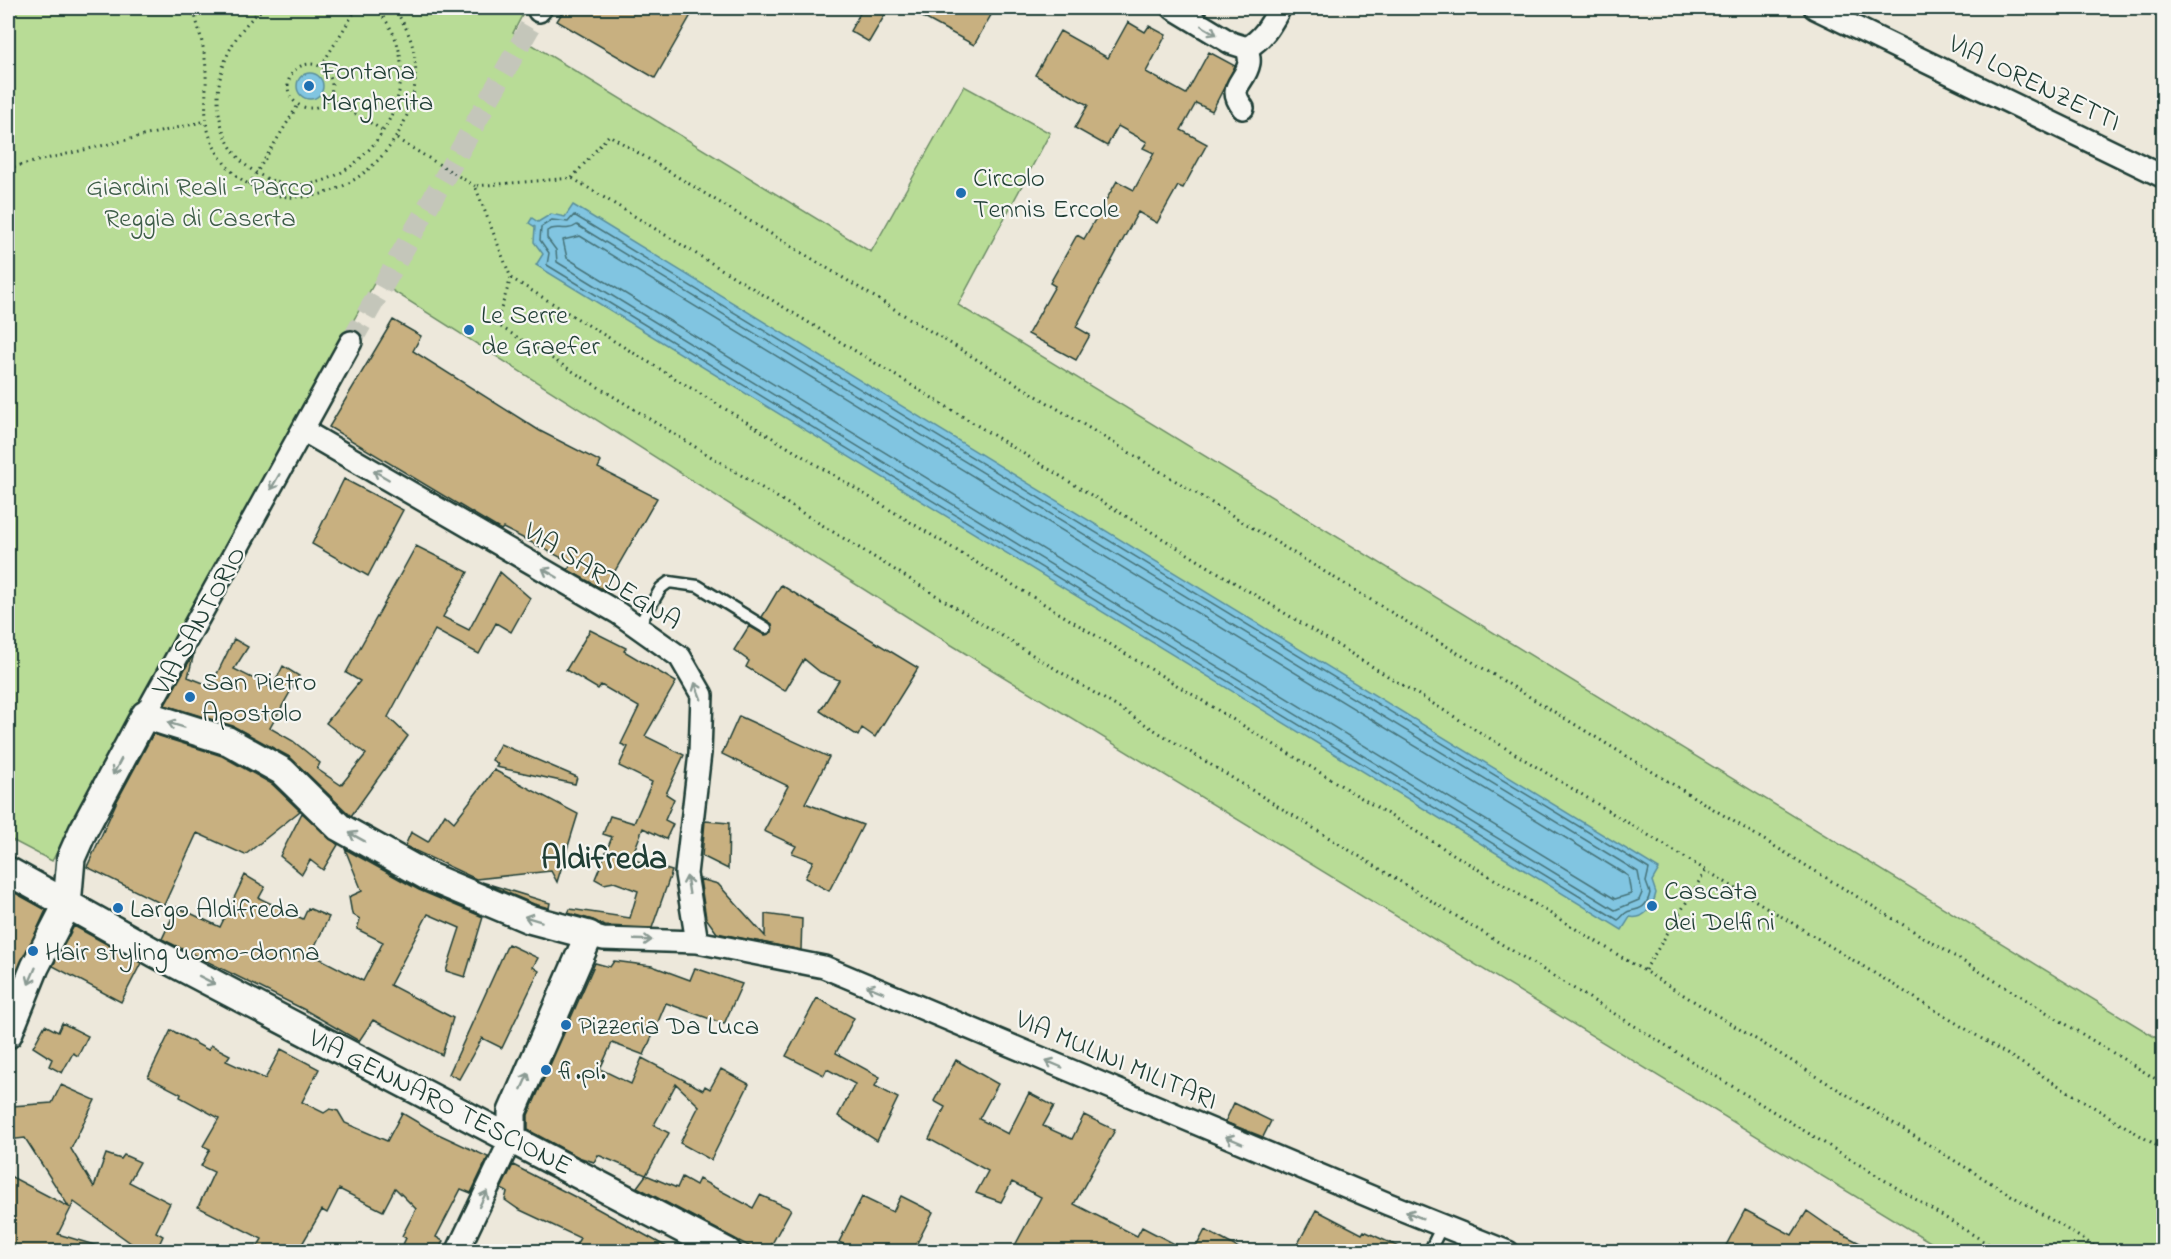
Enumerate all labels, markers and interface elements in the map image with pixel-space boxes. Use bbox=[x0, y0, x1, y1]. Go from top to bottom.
one-way arrow bbox=[1200, 25, 1217, 37]
street label: VIA LORENZETTI bbox=[1940, 25, 2127, 143]
place label: Fontana Margherita bbox=[320, 53, 433, 123]
marker: Fontana Margherita bbox=[302, 79, 316, 93]
place label: Circolo Tennis Ercole bbox=[973, 160, 1120, 230]
park label: Giardini Reali - Parco Reggia di Caserta bbox=[86, 169, 314, 239]
marker: Circolo Tennis Ercole bbox=[954, 186, 968, 200]
place label: Le Serre de Graefer bbox=[481, 297, 601, 367]
marker: Le Serre de Graefer bbox=[462, 323, 476, 337]
one-way arrow bbox=[373, 469, 390, 481]
one-way arrow bbox=[269, 473, 281, 490]
street label: VIA SARDEGNA bbox=[514, 513, 688, 641]
street label: VIA SANTORIO bbox=[143, 540, 257, 704]
one-way arrow bbox=[541, 567, 559, 578]
place label: San Pietro Apostolo bbox=[202, 664, 316, 734]
one-way arrow bbox=[692, 683, 703, 701]
marker: San Pietro Apostolo bbox=[183, 690, 197, 704]
one-way arrow bbox=[167, 719, 186, 730]
one-way arrow bbox=[111, 758, 123, 775]
one-way arrow bbox=[349, 830, 366, 842]
district label: Aldifreda bbox=[541, 836, 667, 884]
place label: Cascata dei Delfini bbox=[1664, 873, 1775, 943]
one-way arrow bbox=[682, 875, 693, 895]
place label: Largo Aldifreda bbox=[130, 891, 299, 930]
marker: Cascata dei Delfini bbox=[1645, 899, 1659, 913]
marker: Largo Aldifreda bbox=[111, 901, 125, 915]
one-way arrow bbox=[524, 913, 543, 924]
place label: Hair styling uomo-donna bbox=[45, 934, 320, 973]
one-way arrow bbox=[632, 935, 652, 946]
marker: Hair styling uomo-donna bbox=[26, 944, 40, 958]
one-way arrow bbox=[26, 966, 37, 985]
one-way arrow bbox=[197, 974, 215, 986]
one-way arrow bbox=[866, 982, 884, 994]
street label: VIA MULINI MILITARI bbox=[1008, 1001, 1223, 1121]
place label: Pizzeria Da Luca bbox=[578, 1008, 759, 1047]
marker: Pizzeria Da Luca bbox=[559, 1018, 573, 1032]
street label: VIA GENNARO TESCIONE bbox=[300, 1019, 578, 1187]
place label: fi.pi. bbox=[558, 1053, 606, 1092]
one-way arrow bbox=[1046, 1058, 1064, 1069]
marker: fi.pi. bbox=[539, 1063, 553, 1077]
one-way arrow bbox=[520, 1073, 532, 1091]
one-way arrow bbox=[1225, 1134, 1244, 1145]
one-way arrow bbox=[477, 1190, 489, 1208]
one-way arrow bbox=[1405, 1209, 1424, 1220]

